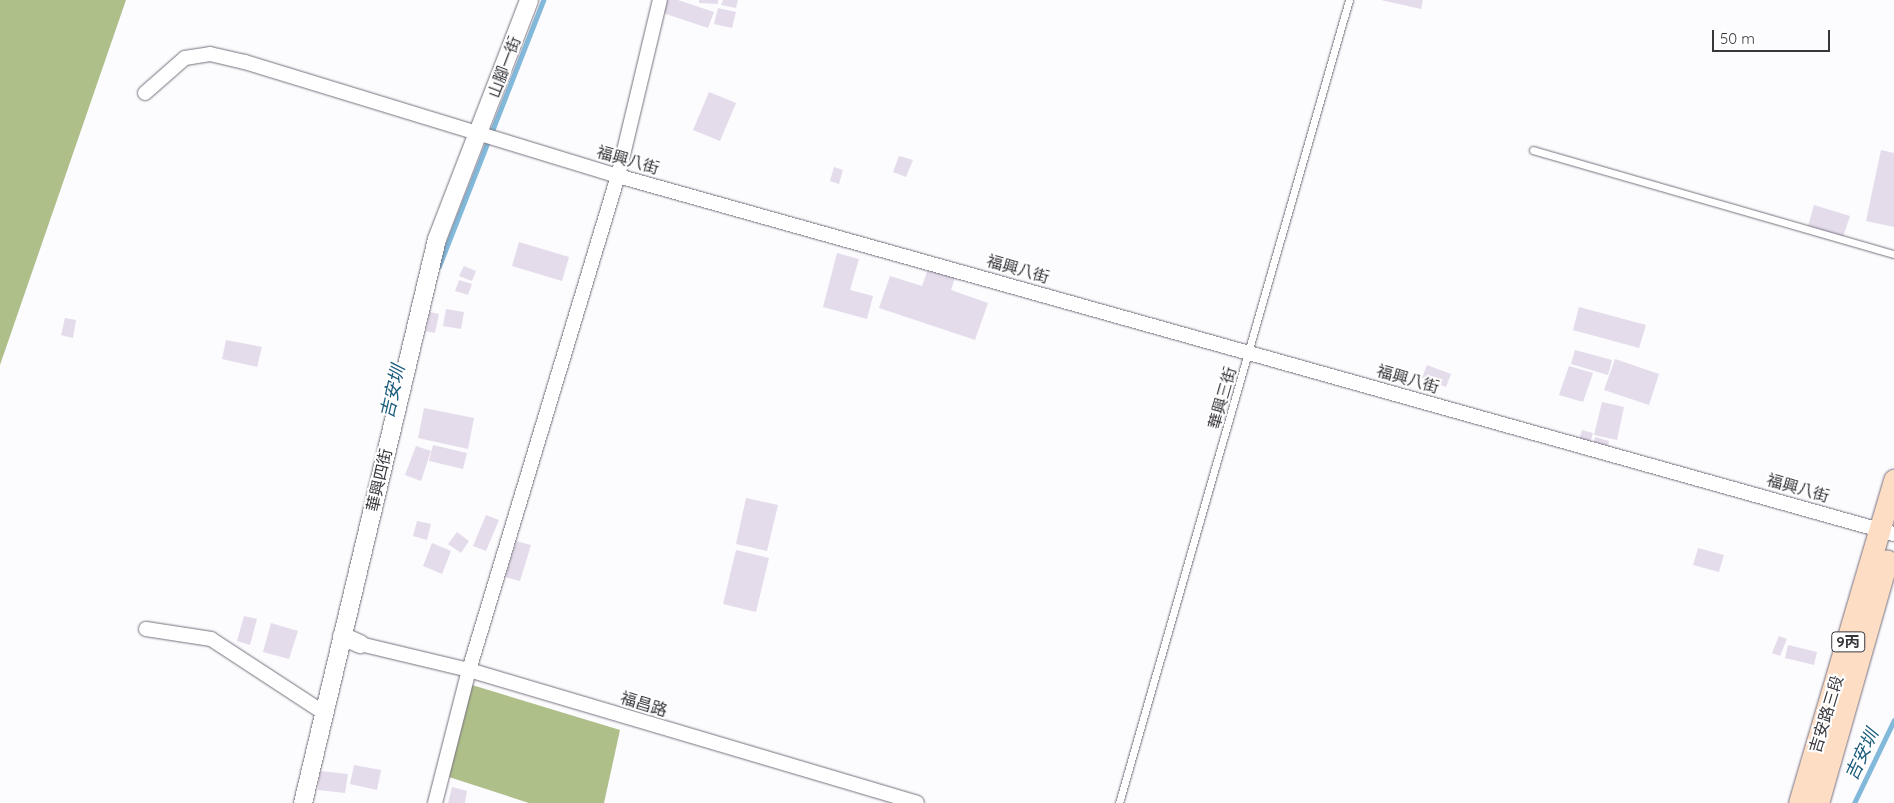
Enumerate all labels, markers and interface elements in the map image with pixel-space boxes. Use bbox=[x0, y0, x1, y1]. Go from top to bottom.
scale bar bbox=[1714, 20, 1832, 52]
text: 50 m bbox=[1720, 29, 1755, 48]
street label: 山腳一街 bbox=[484, 34, 524, 100]
street label: 福興八街 bbox=[595, 142, 661, 178]
street label: 福興八街 bbox=[985, 251, 1051, 287]
street label: 福興八街 bbox=[1375, 361, 1441, 397]
water label: 吉安圳 bbox=[376, 363, 410, 421]
street label: 華興三街 bbox=[1204, 365, 1240, 431]
street label: 華興四街 bbox=[362, 447, 396, 513]
street label: 福興八街 bbox=[1765, 470, 1831, 506]
road number: 9丙 bbox=[1830, 630, 1866, 654]
street label: 吉安路三段 bbox=[1805, 673, 1847, 755]
street label: 福昌路 bbox=[618, 688, 670, 720]
water label: 吉安圳 bbox=[1841, 726, 1883, 784]

